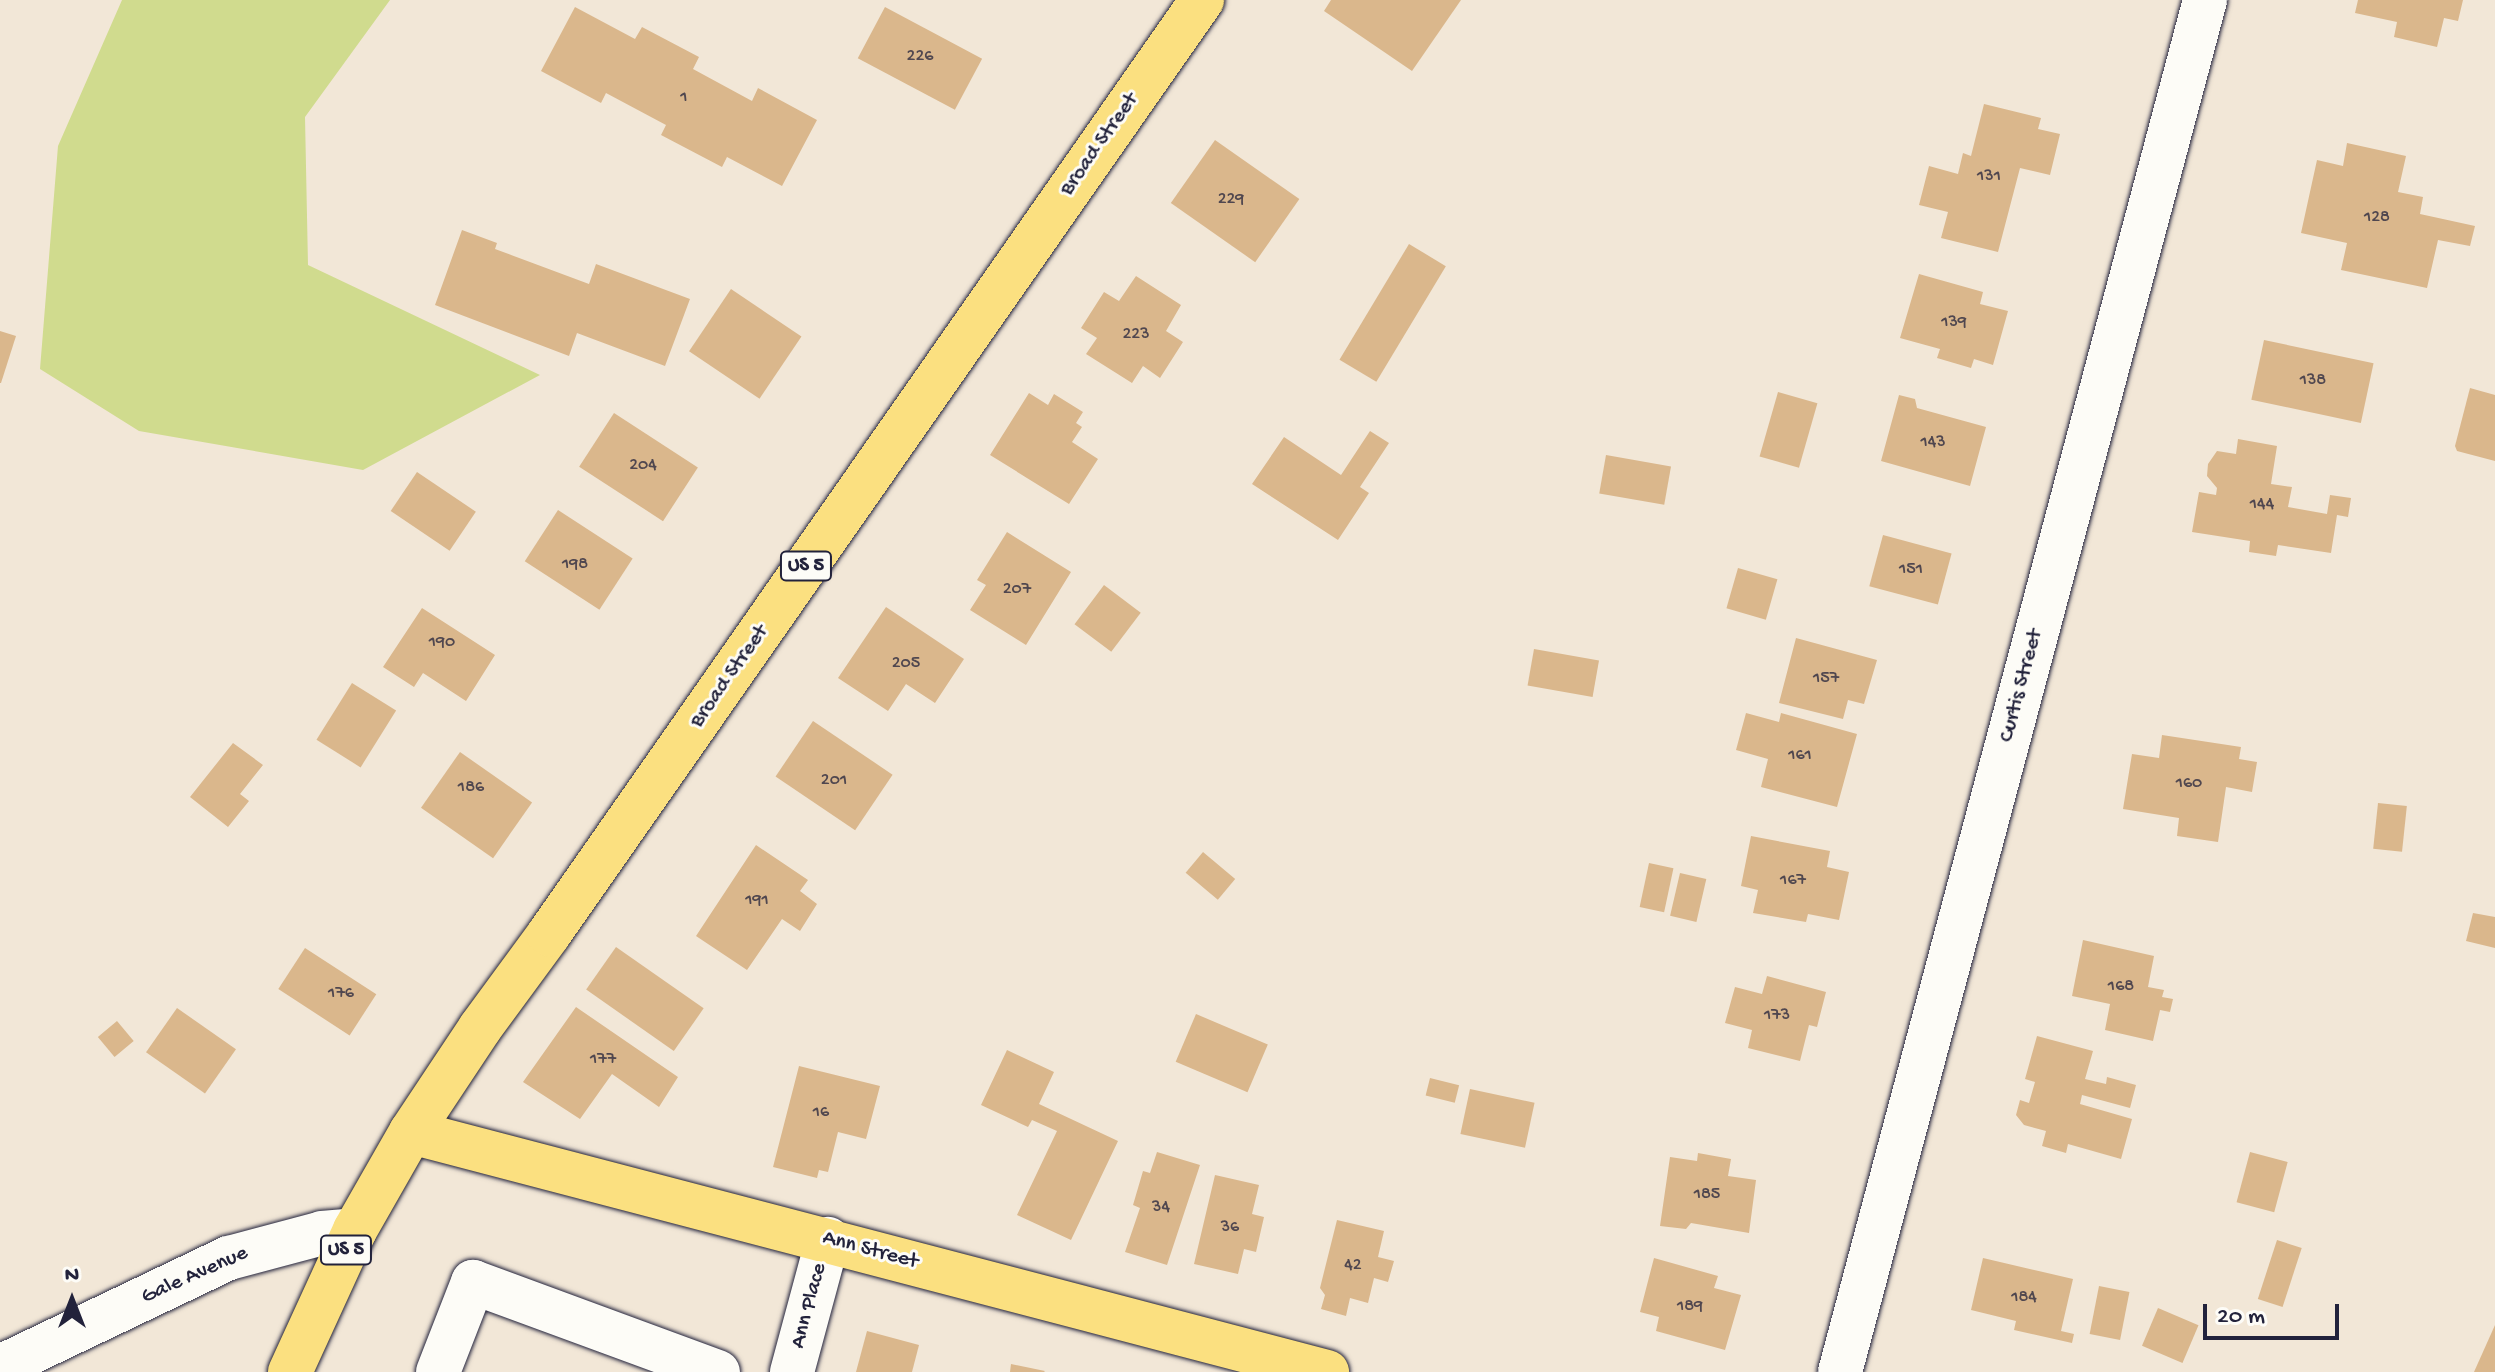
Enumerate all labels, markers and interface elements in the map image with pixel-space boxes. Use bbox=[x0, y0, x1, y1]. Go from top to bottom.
house number: 226 bbox=[907, 46, 933, 68]
house number: 1 bbox=[680, 87, 688, 109]
street label: Broad Street bbox=[1055, 89, 1145, 201]
house number: 131 bbox=[1977, 166, 2001, 188]
house number: 229 bbox=[1218, 189, 1244, 211]
house number: 128 bbox=[2364, 207, 2390, 229]
house number: 139 bbox=[1941, 312, 1967, 334]
house number: 223 bbox=[1123, 324, 1149, 346]
house number: 138 bbox=[2300, 370, 2326, 392]
house number: 143 bbox=[1920, 432, 1946, 454]
house number: 204 bbox=[629, 455, 657, 477]
house number: 144 bbox=[2250, 494, 2274, 516]
road number: US 5 bbox=[778, 550, 834, 582]
house number: 198 bbox=[562, 554, 588, 576]
house number: 151 bbox=[1899, 559, 1923, 581]
house number: 207 bbox=[1003, 579, 1031, 601]
street label: Broad Street bbox=[685, 621, 775, 733]
street label: Curtis Street bbox=[1994, 627, 2050, 745]
house number: 190 bbox=[429, 632, 455, 654]
house number: 205 bbox=[892, 653, 920, 675]
house number: 157 bbox=[1813, 668, 1839, 690]
house number: 161 bbox=[1788, 745, 1812, 767]
house number: 201 bbox=[821, 770, 847, 792]
house number: 160 bbox=[2176, 773, 2202, 795]
house number: 186 bbox=[458, 777, 484, 799]
house number: 167 bbox=[1780, 870, 1806, 892]
house number: 191 bbox=[745, 890, 769, 912]
house number: 168 bbox=[2108, 976, 2134, 998]
house number: 176 bbox=[328, 983, 354, 1005]
house number: 173 bbox=[1764, 1005, 1790, 1027]
house number: 177 bbox=[590, 1049, 616, 1071]
house number: 16 bbox=[813, 1102, 829, 1124]
house number: 185 bbox=[1694, 1184, 1720, 1206]
house number: 34 bbox=[1152, 1197, 1170, 1219]
house number: 36 bbox=[1221, 1217, 1239, 1239]
street label: Ann Street bbox=[819, 1226, 921, 1276]
road number: US 5 bbox=[318, 1234, 374, 1266]
street label: Gale Avenue bbox=[138, 1241, 252, 1311]
house number: 42 bbox=[1344, 1255, 1362, 1277]
north arrow bbox=[32, 1260, 112, 1340]
street label: Ann Place bbox=[786, 1261, 834, 1351]
text: N bbox=[65, 1263, 79, 1289]
house number: 184 bbox=[2011, 1287, 2037, 1309]
scale bar bbox=[2207, 1288, 2343, 1338]
house number: 189 bbox=[1677, 1296, 1703, 1318]
text: 20 m bbox=[2217, 1303, 2265, 1332]

